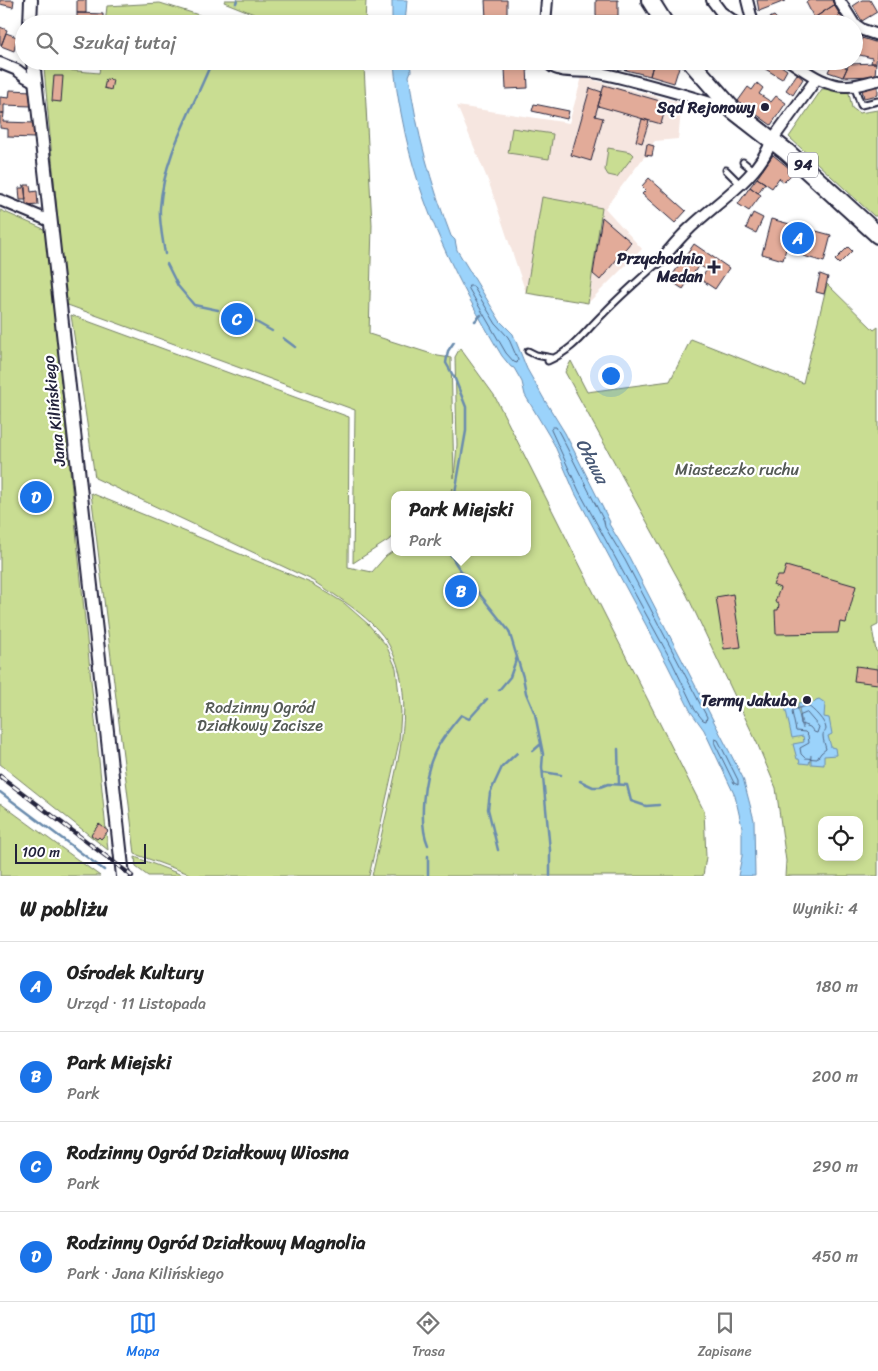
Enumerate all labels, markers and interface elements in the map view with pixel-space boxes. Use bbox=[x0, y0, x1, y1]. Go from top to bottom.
search box bbox=[15, 15, 863, 70]
text: Szukaj tutaj bbox=[73, 26, 176, 59]
icon: search bbox=[33, 29, 61, 57]
place label: Sąd Rejonowy bbox=[656, 93, 756, 122]
marker: Sąd Rejonowy bbox=[759, 101, 771, 113]
road number: 94 bbox=[788, 152, 818, 178]
pin: A bbox=[782, 219, 814, 257]
place label: Przychodnia Medan bbox=[617, 244, 704, 291]
marker: Przychodnia Medan bbox=[707, 260, 721, 274]
pin: C bbox=[221, 300, 253, 338]
street label: Jana Kilińskiego bbox=[34, 354, 74, 469]
your location bbox=[598, 363, 624, 389]
water label: Oława bbox=[567, 432, 618, 491]
park label: Miasteczko ruchu bbox=[675, 455, 799, 484]
pin: D bbox=[20, 478, 52, 516]
popup bbox=[391, 491, 531, 556]
text: Park Miejski bbox=[409, 493, 513, 526]
text: Park bbox=[409, 526, 442, 555]
pin: B bbox=[445, 572, 477, 610]
place label: Termy Jakuba bbox=[701, 686, 797, 715]
park label: Rodzinny Ogród Działkowy Zacisze bbox=[197, 693, 323, 740]
marker: Termy Jakuba bbox=[801, 694, 813, 706]
map controls bbox=[818, 816, 863, 861]
button: locate bbox=[818, 816, 863, 861]
text: 100 m bbox=[22, 840, 60, 865]
scale bar bbox=[15, 841, 146, 864]
text: W pobliżu bbox=[20, 890, 108, 928]
text: Wyniki: 4 bbox=[792, 894, 858, 923]
text: Ośrodek Kultury bbox=[67, 956, 204, 989]
text: A bbox=[31, 972, 41, 1001]
text: 180 m bbox=[815, 972, 858, 1001]
text: Urząd · 11 Listopada bbox=[67, 989, 206, 1018]
text: Park Miejski bbox=[67, 1046, 171, 1079]
text: B bbox=[31, 1062, 41, 1091]
text: 200 m bbox=[812, 1062, 858, 1091]
text: Park bbox=[67, 1079, 100, 1108]
text: Rodzinny Ogród Działkowy Wiosna bbox=[67, 1136, 349, 1169]
text: C bbox=[31, 1152, 41, 1181]
text: 290 m bbox=[812, 1152, 858, 1181]
text: Park bbox=[67, 1169, 100, 1198]
text: Rodzinny Ogród Działkowy Magnolia bbox=[67, 1226, 366, 1259]
text: D bbox=[31, 1242, 41, 1271]
text: 450 m bbox=[812, 1242, 858, 1271]
text: Park · Jana Kilińskiego bbox=[67, 1259, 224, 1288]
tab: Mapa bbox=[126, 1309, 159, 1364]
tab: Trasa bbox=[412, 1309, 445, 1364]
tab: Zapisane bbox=[697, 1309, 752, 1364]

